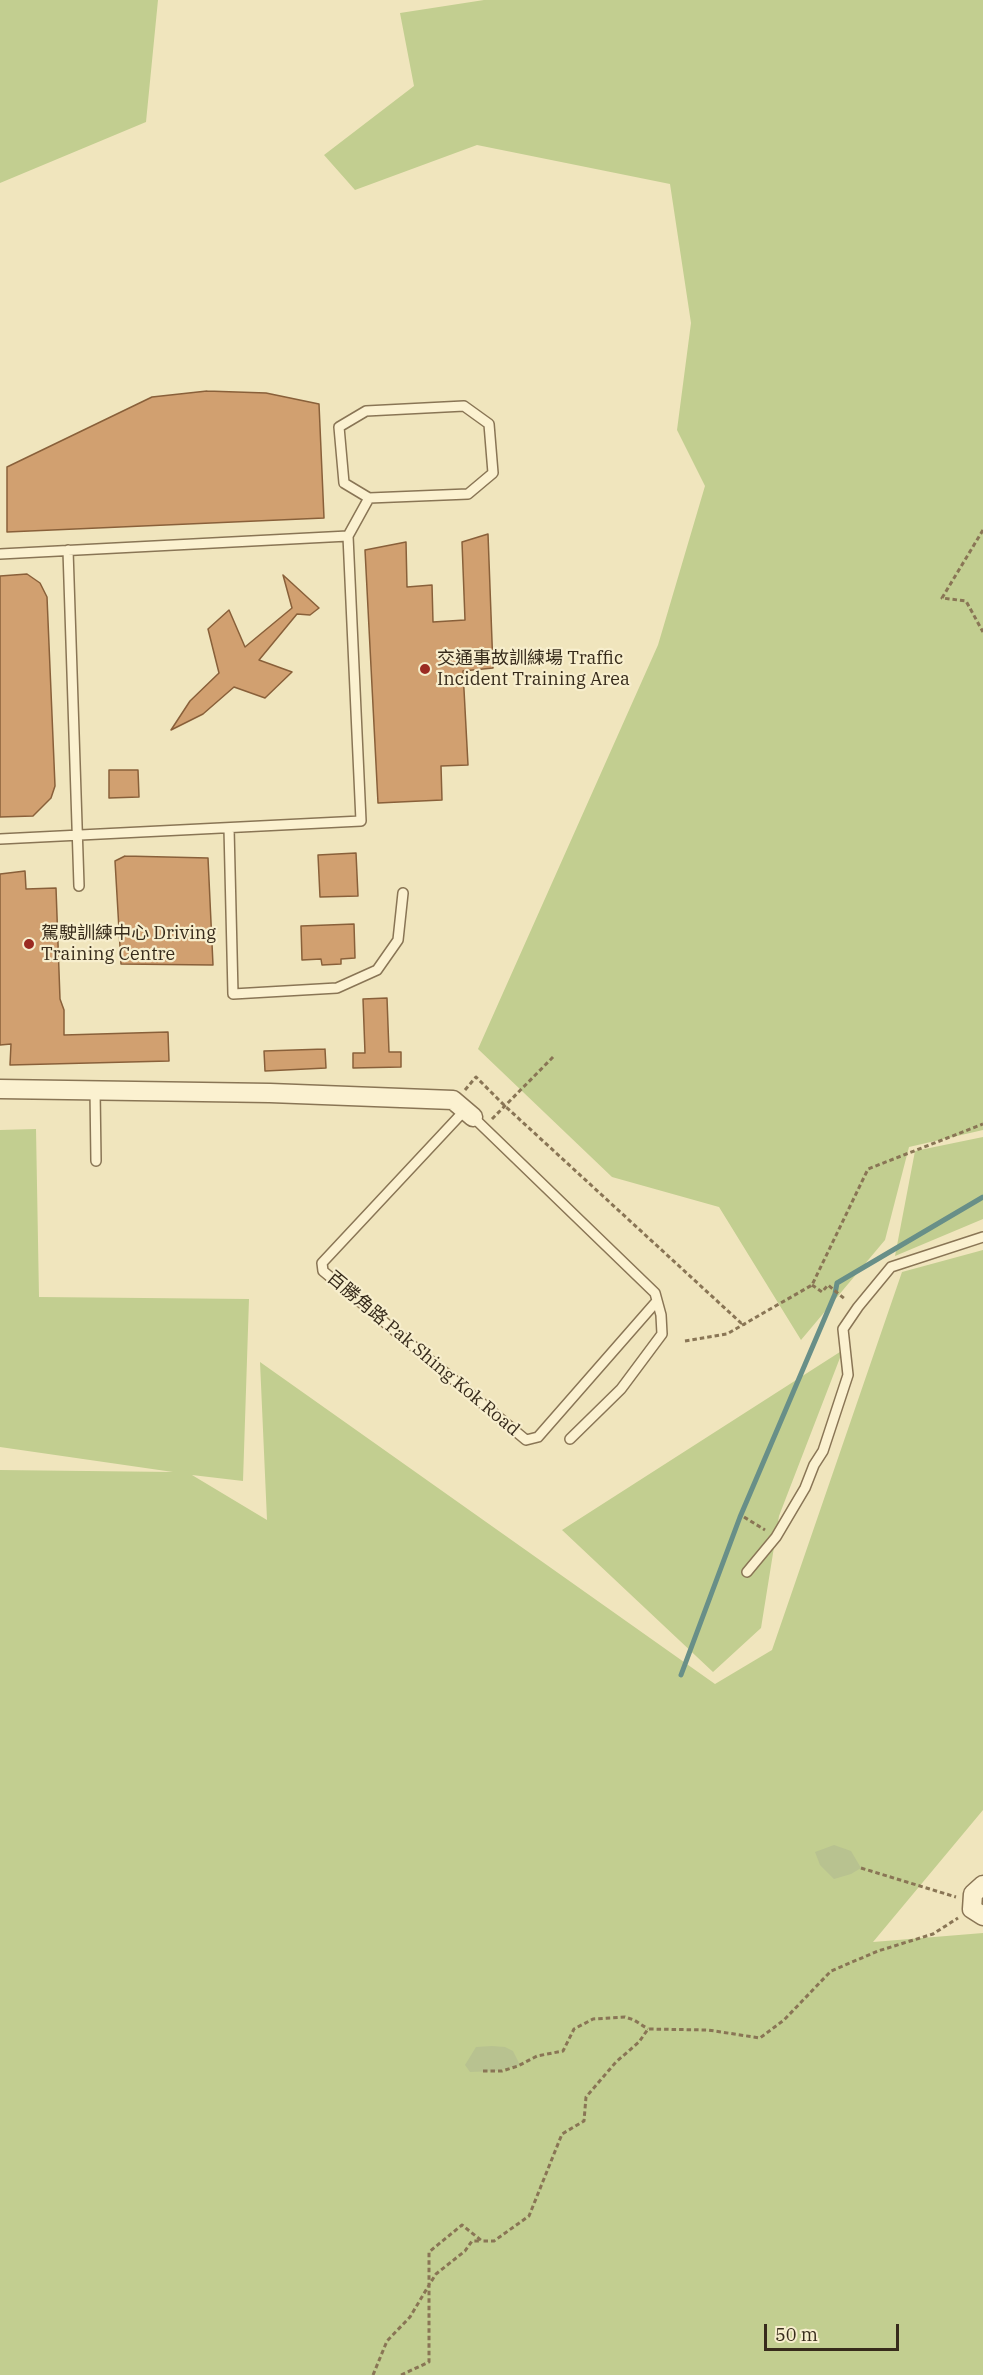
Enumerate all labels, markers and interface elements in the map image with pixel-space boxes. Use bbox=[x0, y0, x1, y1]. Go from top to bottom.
place label: 交通事故訓練場 Traffic Incident Training Area bbox=[437, 648, 630, 690]
marker: 交通事故訓練場 Traffic Incident Training Area bbox=[418, 662, 432, 676]
place label: 駕駛訓練中心 Driving Training Centre bbox=[41, 923, 216, 966]
marker: 駕駛訓練中心 Driving Training Centre bbox=[22, 937, 36, 951]
street label: 百勝角路 Pak Shing Kok Road bbox=[322, 1267, 524, 1441]
scale bar bbox=[767, 2312, 902, 2350]
text: 50 m bbox=[775, 2323, 818, 2346]

